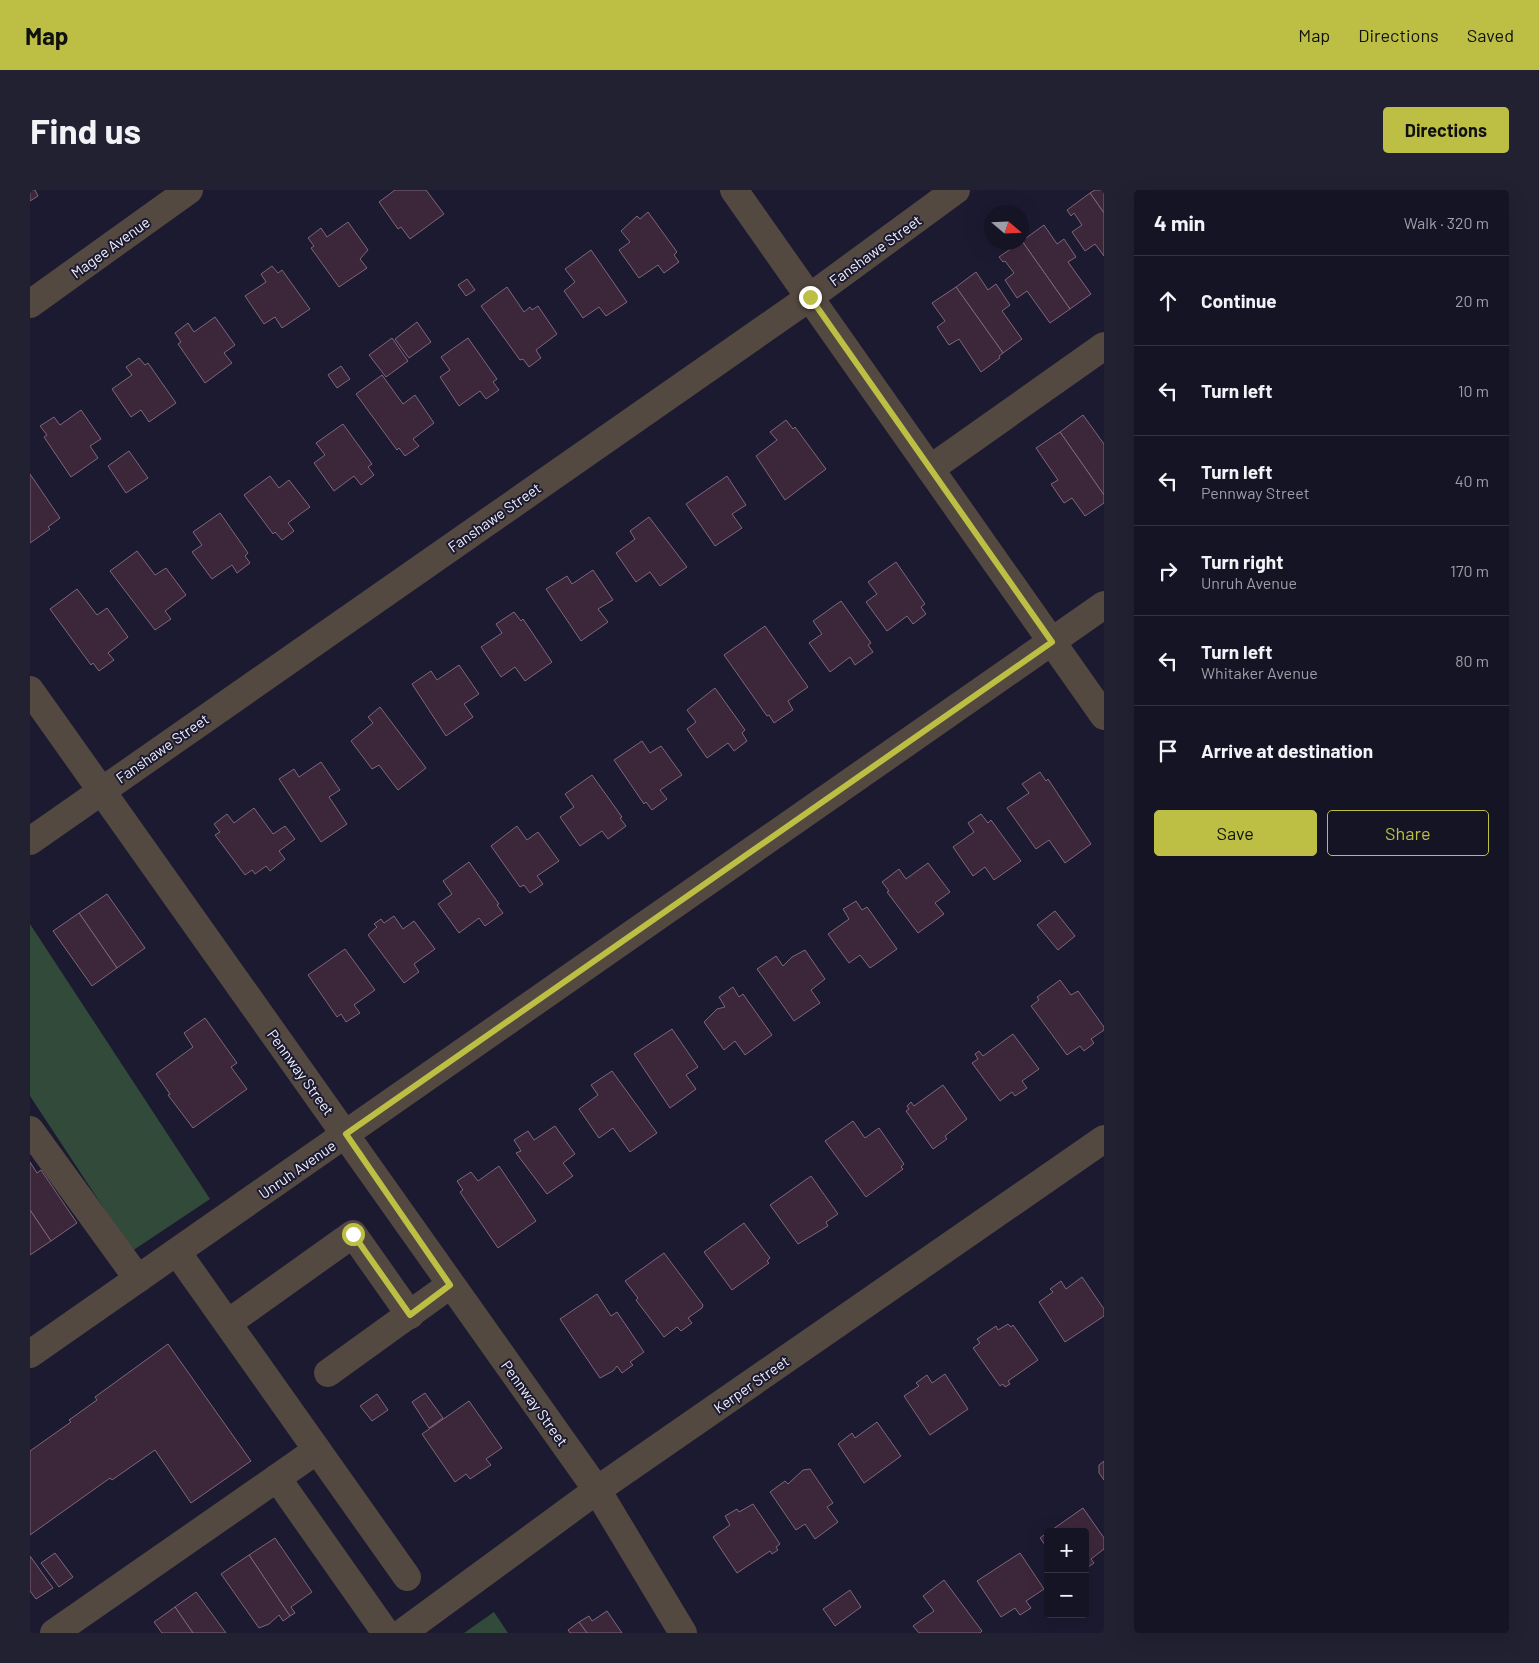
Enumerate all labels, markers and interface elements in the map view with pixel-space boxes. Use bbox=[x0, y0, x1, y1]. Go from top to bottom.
text: Map bbox=[25, 21, 68, 50]
text: Map bbox=[1298, 24, 1330, 46]
text: Directions bbox=[1358, 24, 1439, 46]
text: Saved bbox=[1467, 24, 1514, 46]
button: Directions bbox=[1383, 107, 1509, 153]
text: Find us bbox=[30, 109, 141, 151]
north arrow bbox=[984, 205, 1029, 250]
text: 4 min bbox=[1154, 210, 1205, 235]
street label: Fanshawe Street bbox=[826, 211, 924, 289]
street label: Magee Avenue bbox=[67, 212, 153, 282]
text: Walk · 320 m bbox=[1404, 213, 1489, 232]
route end bbox=[799, 286, 822, 309]
icon: ahead bbox=[1154, 287, 1182, 315]
text: Continue bbox=[1201, 289, 1277, 312]
text: 20 m bbox=[1455, 291, 1489, 310]
icon: left bbox=[1154, 377, 1182, 405]
text: Turn left bbox=[1201, 379, 1272, 402]
text: 10 m bbox=[1458, 381, 1489, 400]
text: Turn left bbox=[1201, 460, 1272, 483]
icon: left bbox=[1154, 467, 1182, 495]
text: 40 m bbox=[1455, 471, 1489, 490]
street label: Fanshawe Street bbox=[444, 478, 544, 556]
text: Pennway Street bbox=[1201, 483, 1310, 502]
text: Turn right bbox=[1201, 550, 1283, 573]
icon: right bbox=[1154, 557, 1182, 585]
text: 170 m bbox=[1450, 561, 1489, 580]
text: Unruh Avenue bbox=[1201, 573, 1297, 592]
text: Turn left bbox=[1201, 640, 1272, 663]
icon: left bbox=[1154, 647, 1182, 675]
text: 80 m bbox=[1455, 651, 1489, 670]
text: Whitaker Avenue bbox=[1201, 663, 1318, 682]
street label: Fanshawe Street bbox=[112, 709, 212, 787]
icon: arrive bbox=[1154, 737, 1182, 765]
text: Arrive at destination bbox=[1201, 739, 1373, 762]
button: Save bbox=[1154, 810, 1317, 856]
button: Share bbox=[1327, 810, 1489, 856]
street label: Pennway Street bbox=[264, 1026, 338, 1118]
street label: Unruh Avenue bbox=[255, 1136, 339, 1202]
route start bbox=[342, 1223, 365, 1246]
street label: Kerper Street bbox=[710, 1351, 792, 1417]
street label: Pennway Street bbox=[498, 1357, 572, 1449]
map controls bbox=[1044, 1528, 1089, 1618]
button: + bbox=[1044, 1528, 1089, 1573]
button: − bbox=[1044, 1573, 1089, 1618]

